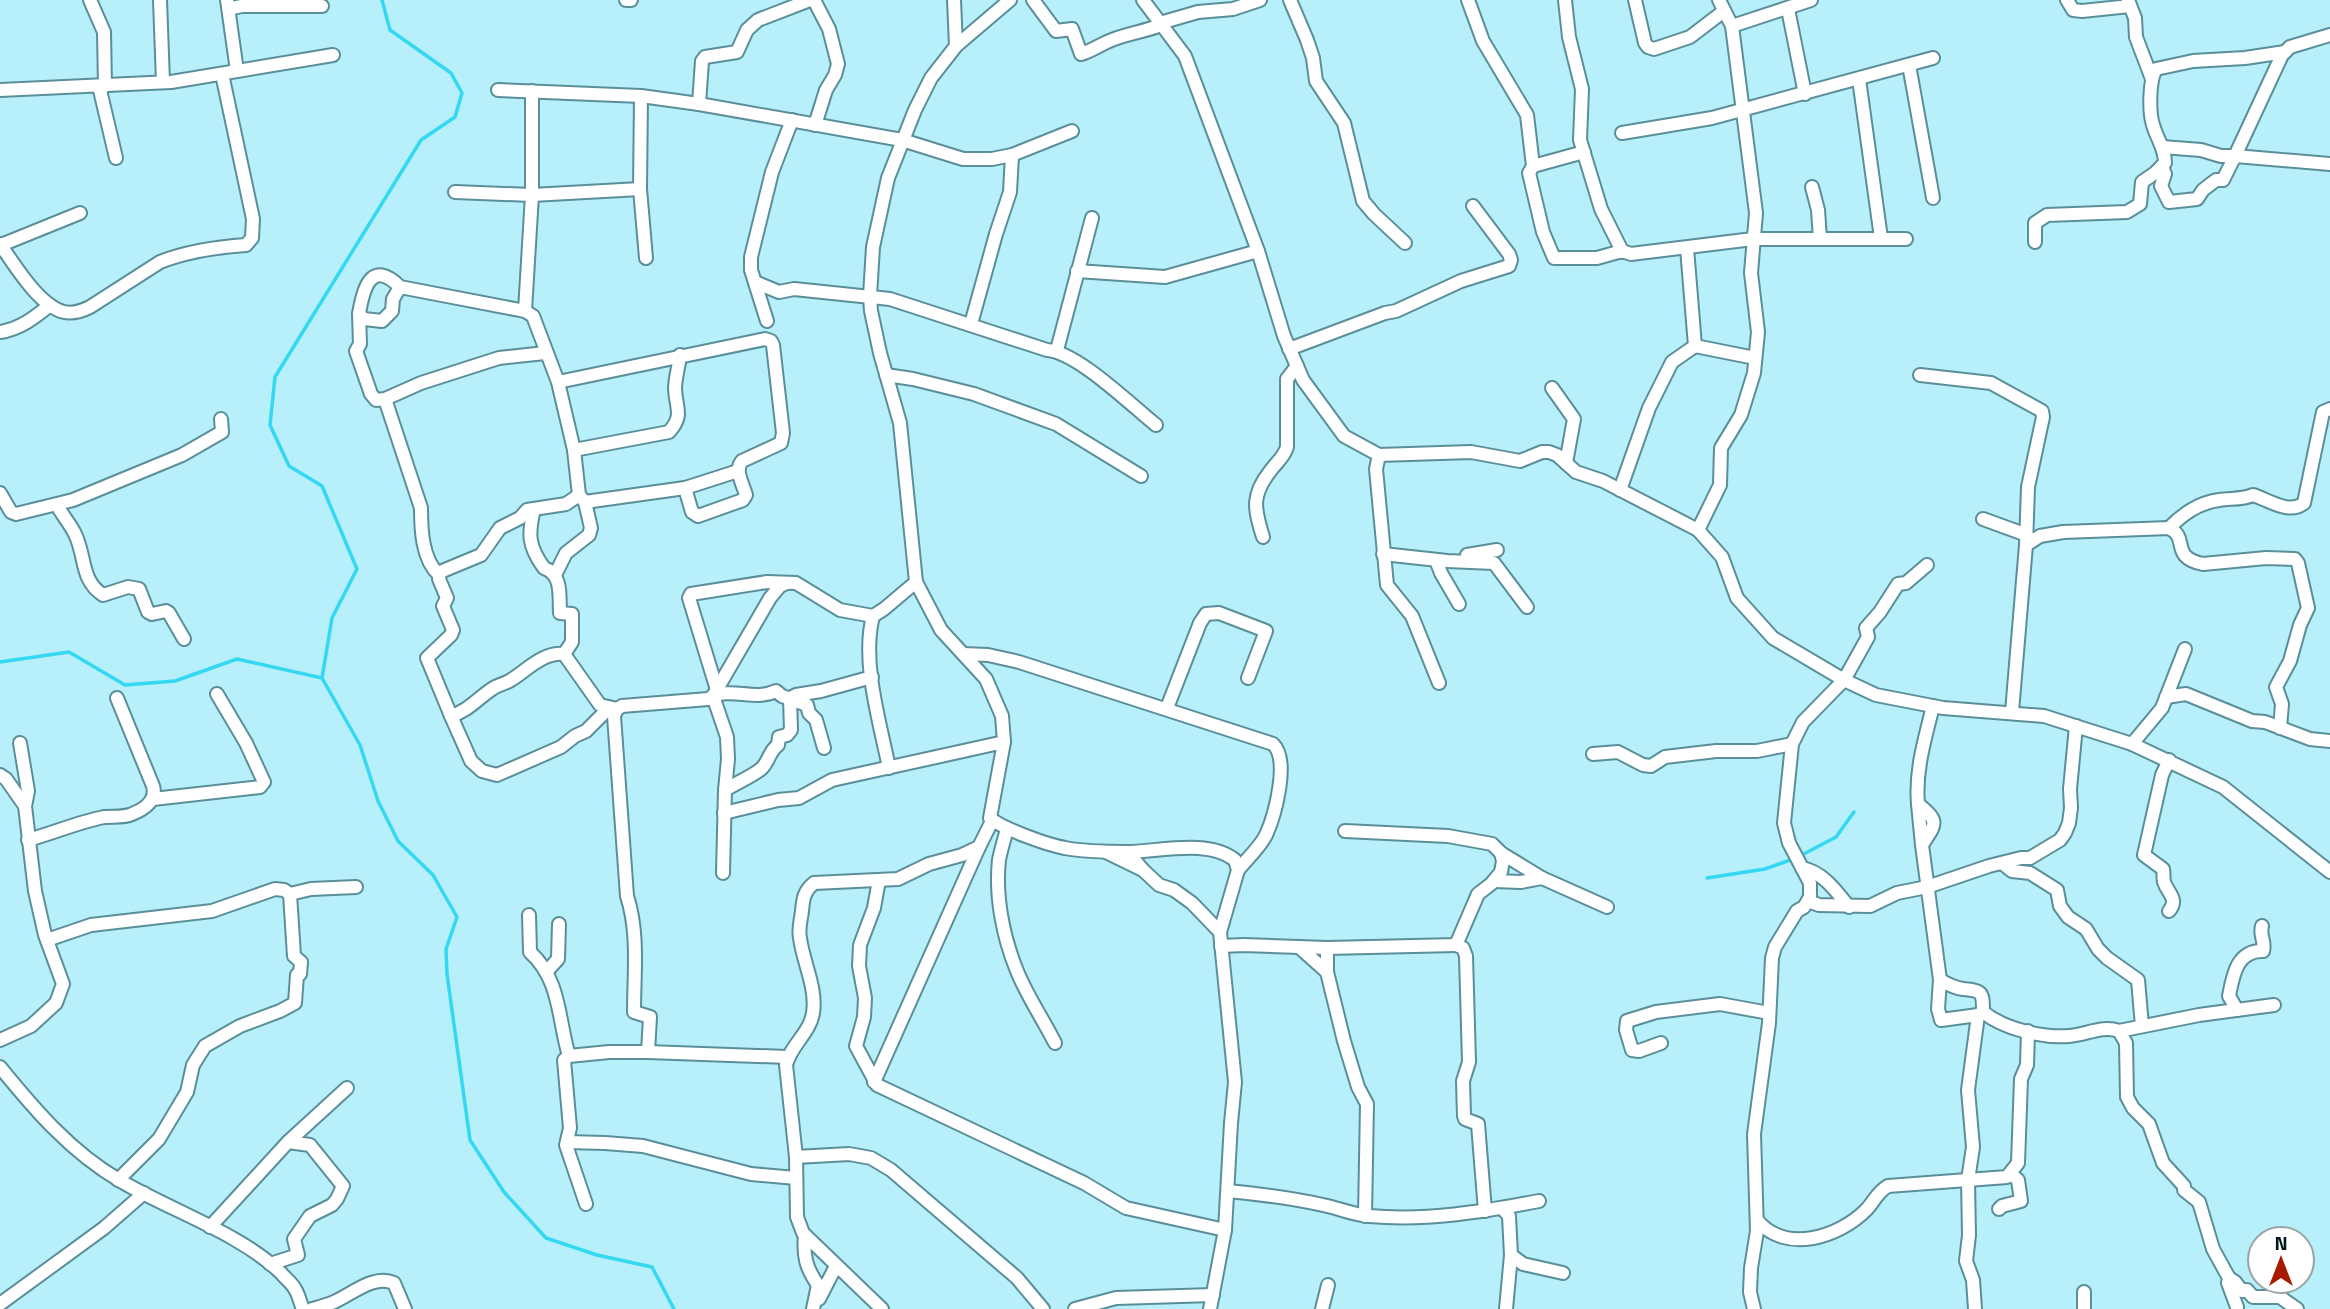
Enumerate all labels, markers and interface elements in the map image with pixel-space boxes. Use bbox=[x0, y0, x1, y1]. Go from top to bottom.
north arrow bbox=[2246, 1225, 2316, 1295]
text: N bbox=[2274, 1228, 2288, 1257]

